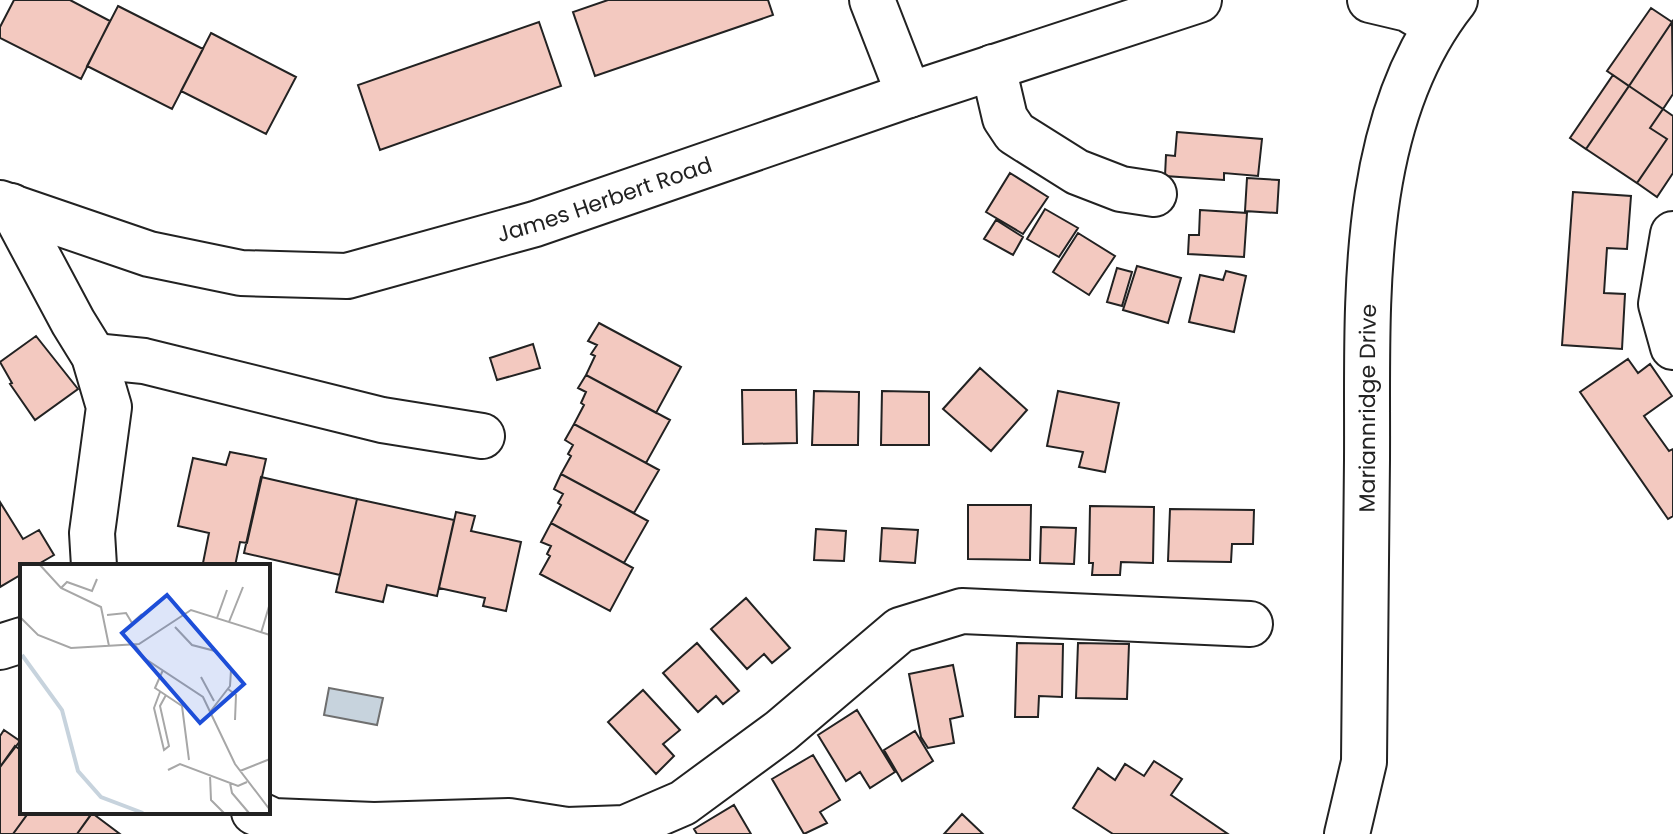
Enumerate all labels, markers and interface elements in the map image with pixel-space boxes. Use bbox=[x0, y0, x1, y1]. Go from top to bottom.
street label: James Herbert Road bbox=[493, 149, 716, 250]
street label: Mariannridge Drive bbox=[1351, 303, 1384, 512]
inset map bbox=[20, 564, 270, 814]

